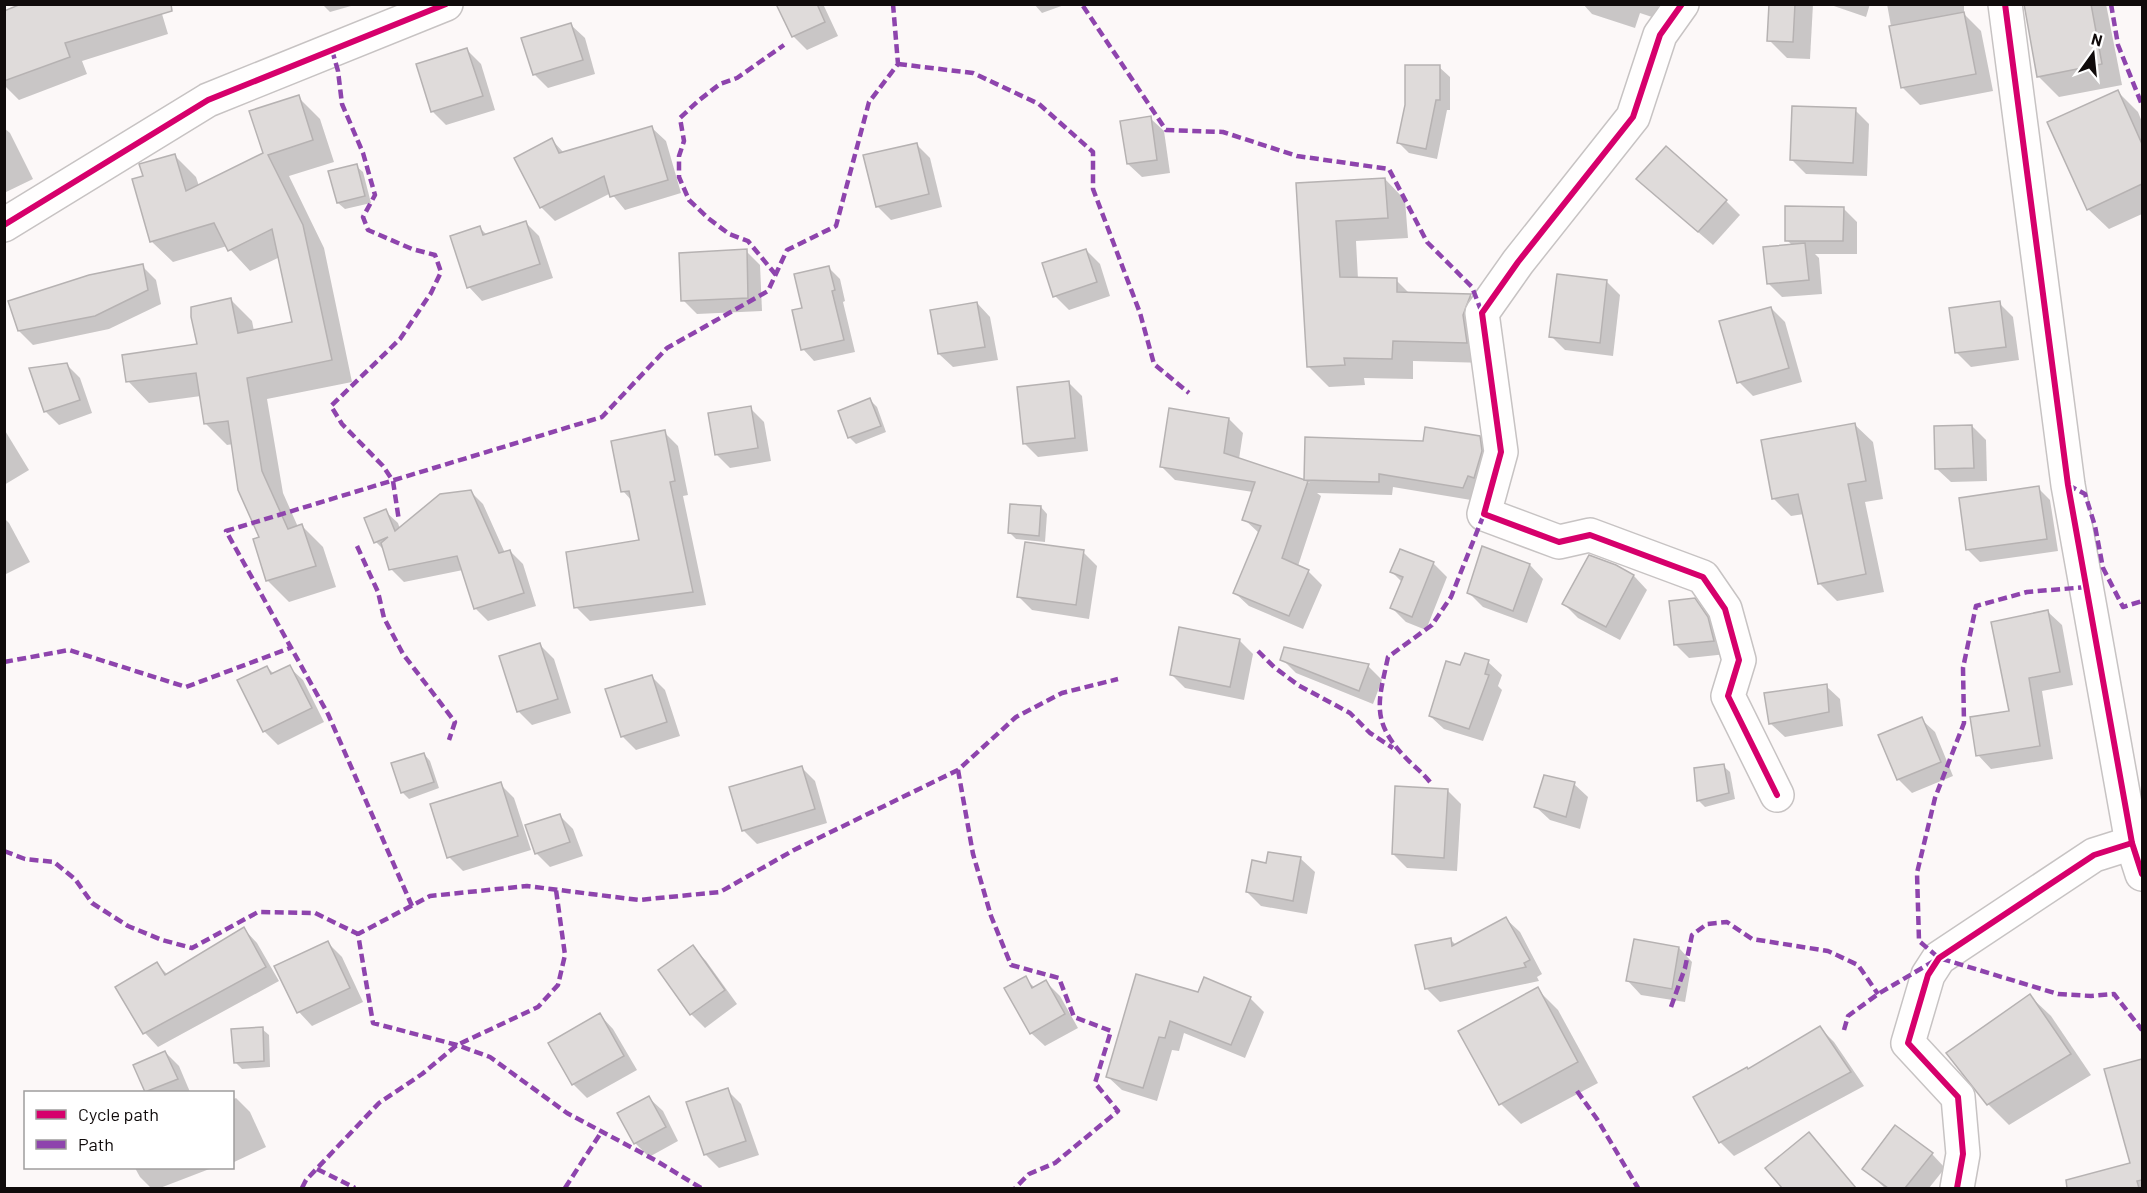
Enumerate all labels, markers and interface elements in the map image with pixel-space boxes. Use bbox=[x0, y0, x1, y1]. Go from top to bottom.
north arrow bbox=[2063, 24, 2123, 84]
text: N bbox=[2089, 28, 2105, 50]
legend bbox=[24, 1091, 234, 1169]
text: Cycle path bbox=[78, 1103, 159, 1125]
text: Path bbox=[78, 1133, 114, 1155]

